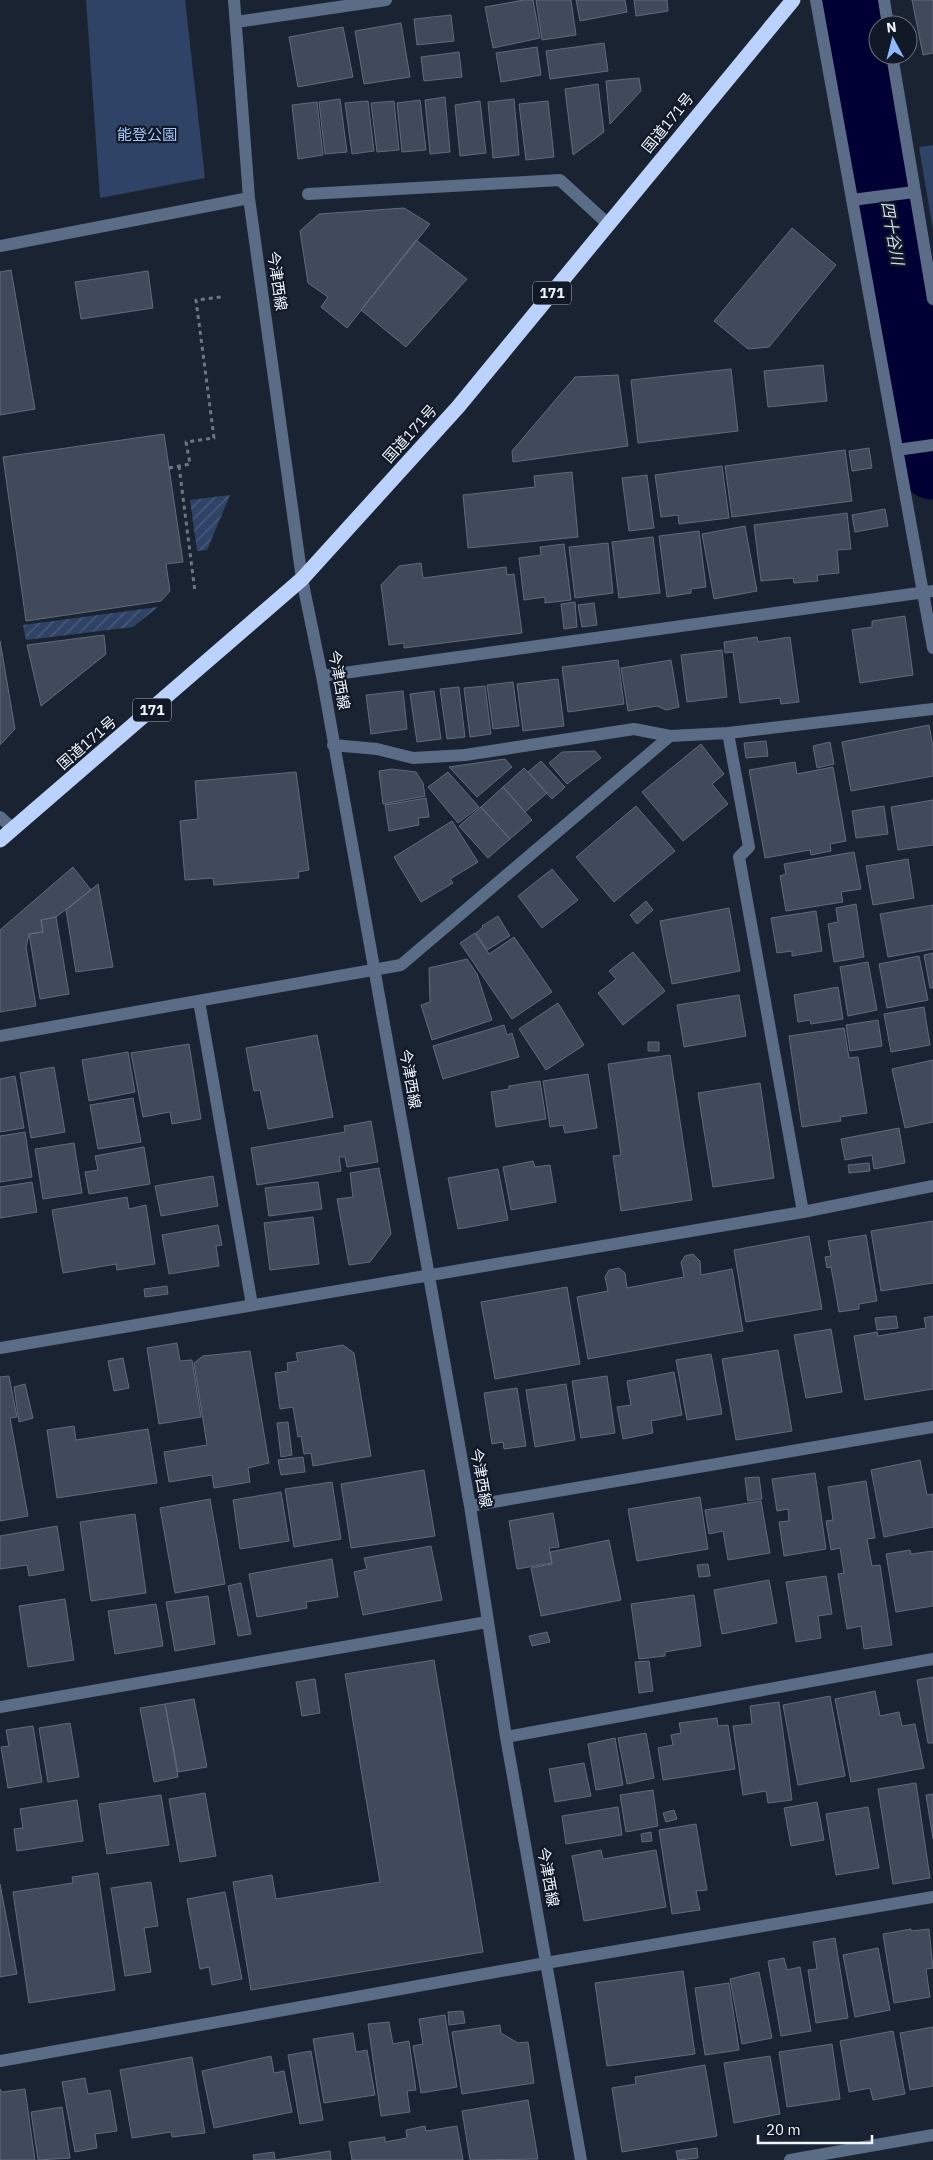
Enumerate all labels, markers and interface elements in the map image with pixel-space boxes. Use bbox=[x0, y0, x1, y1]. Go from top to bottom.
north arrow bbox=[868, 15, 918, 65]
text: N bbox=[885, 18, 898, 37]
street label: 国道171号 bbox=[638, 89, 698, 157]
park label: 能登公園 bbox=[117, 125, 177, 144]
water label: 四十谷川 bbox=[878, 200, 909, 268]
street label: 今津西線 bbox=[264, 250, 291, 312]
road number: 171 bbox=[533, 282, 571, 304]
street label: 国道171号 bbox=[378, 401, 441, 467]
street label: 今津西線 bbox=[325, 649, 354, 711]
road number: 171 bbox=[133, 698, 171, 722]
street label: 国道171号 bbox=[53, 712, 120, 773]
street label: 今津西線 bbox=[396, 1048, 425, 1110]
street label: 今津西線 bbox=[467, 1447, 496, 1509]
street label: 今津西線 bbox=[534, 1846, 563, 1908]
scale bar bbox=[758, 2112, 872, 2144]
text: 20 m bbox=[766, 2120, 801, 2139]

